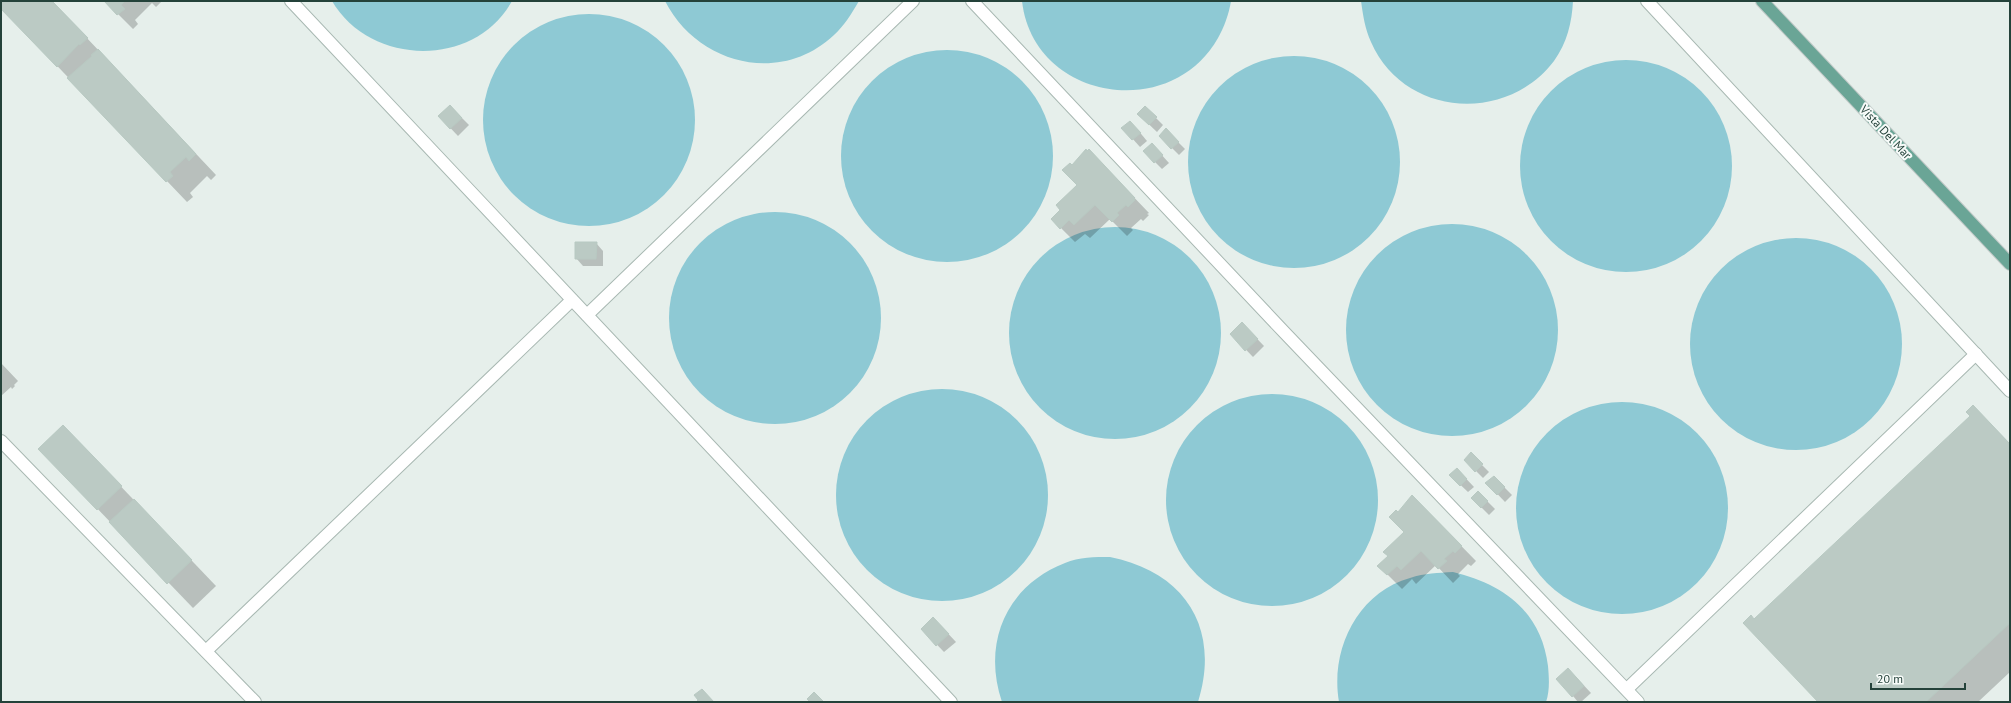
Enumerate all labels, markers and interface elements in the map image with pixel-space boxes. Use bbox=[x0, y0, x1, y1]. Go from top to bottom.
street label: Vista Del Mar bbox=[1856, 101, 1915, 162]
scale bar bbox=[1871, 665, 1965, 691]
text: 20 m bbox=[1877, 671, 1903, 686]

